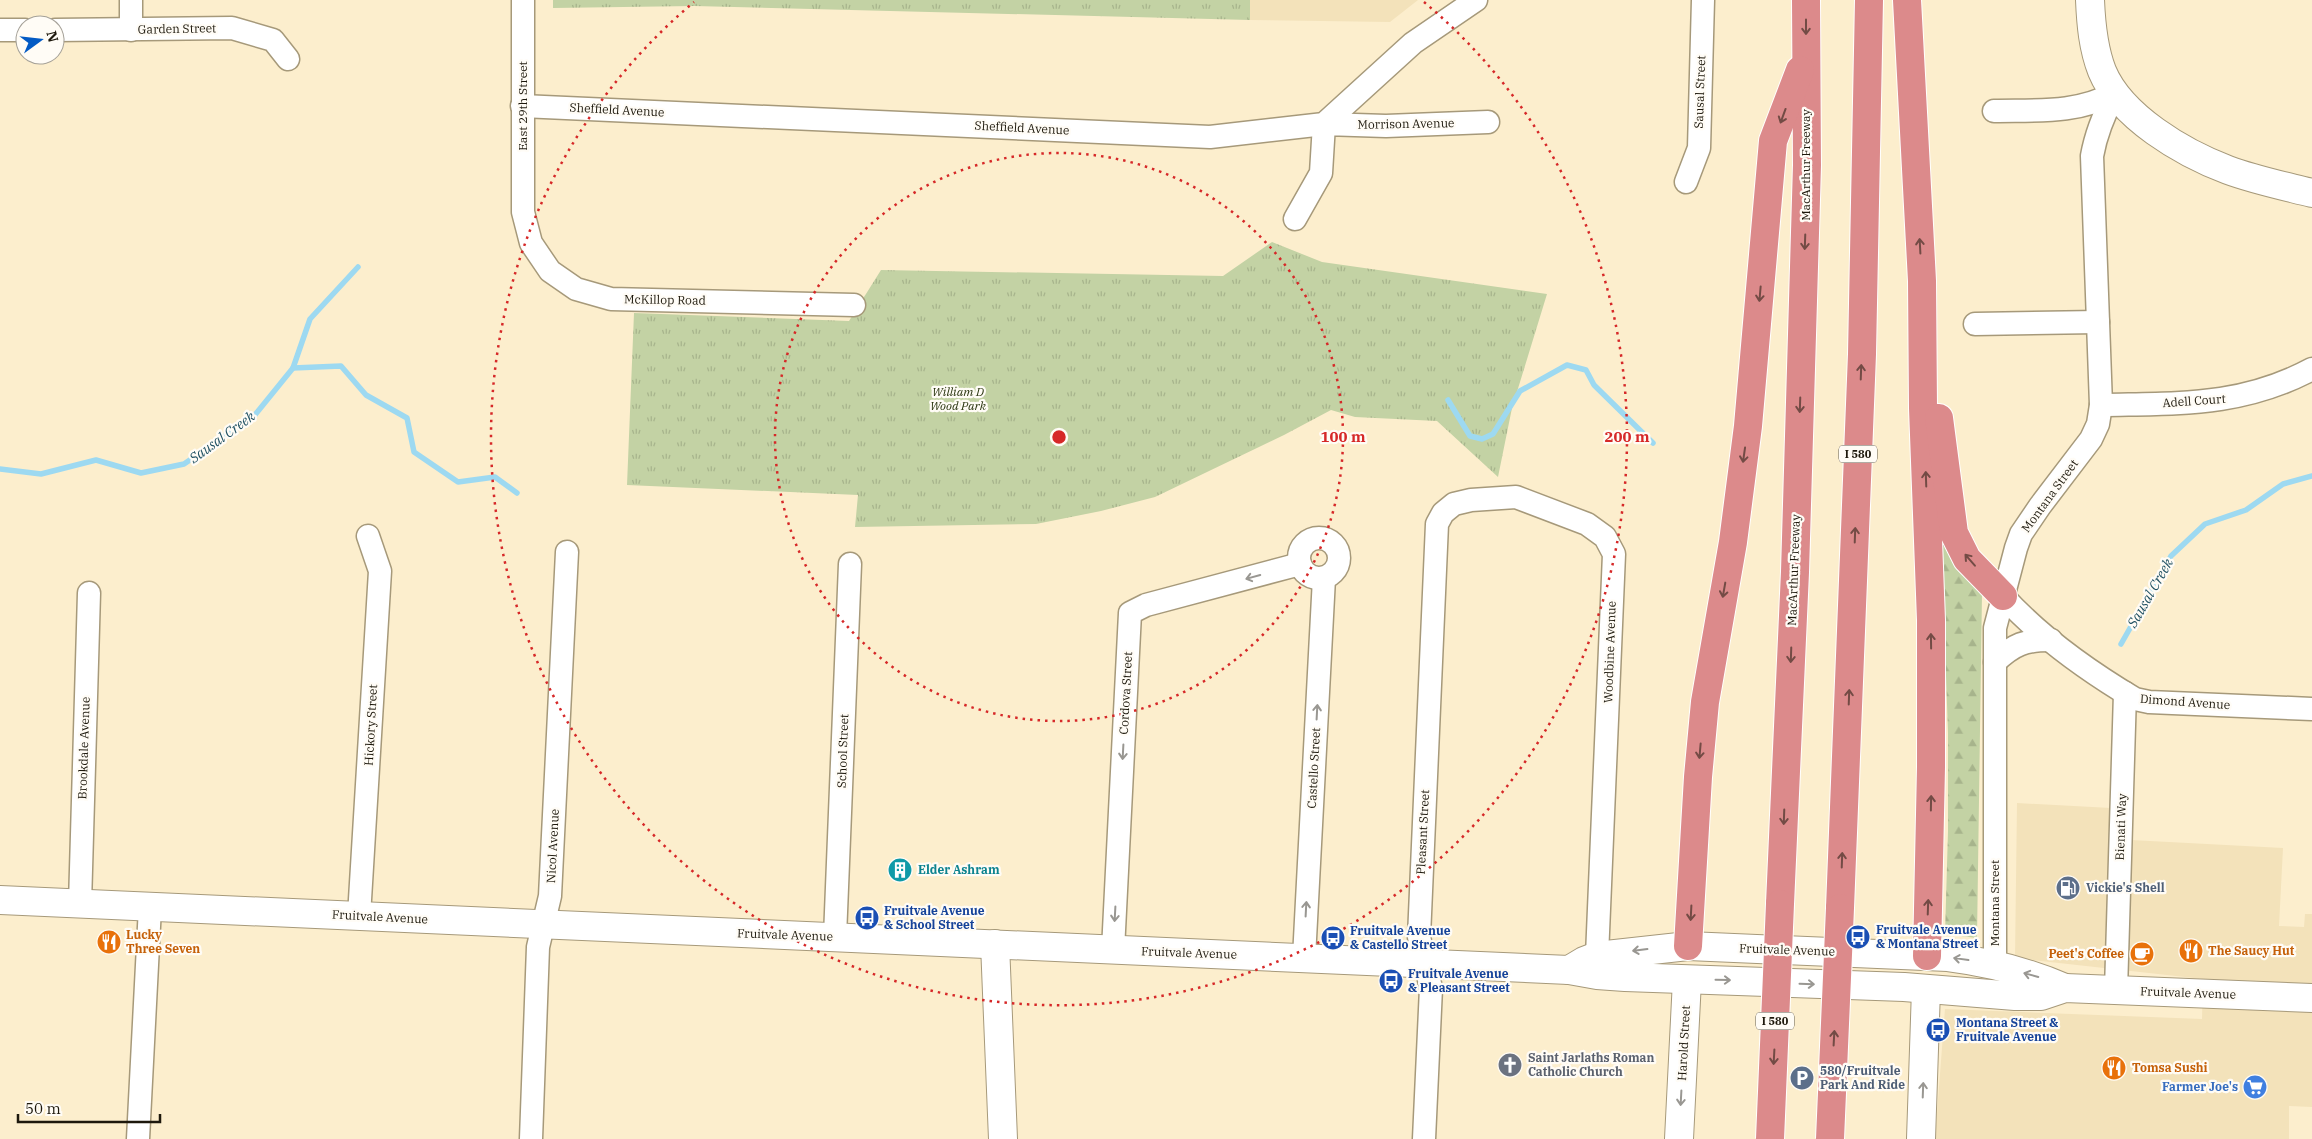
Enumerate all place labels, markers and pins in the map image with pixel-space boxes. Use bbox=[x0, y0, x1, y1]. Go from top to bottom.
centre of rings bbox=[1050, 428, 1068, 446]
building icon: Elder Ashram bbox=[887, 857, 913, 883]
place label: Elder Ashram bbox=[918, 862, 1000, 877]
fuel station icon: Vickie's Shell bbox=[2055, 875, 2081, 901]
place label: Vickie's Shell bbox=[2086, 880, 2165, 895]
place label: Fruitvale Avenue & School Street bbox=[884, 903, 985, 932]
bus stop icon: Fruitvale Avenue & School Street bbox=[854, 905, 880, 931]
place label: Fruitvale Avenue & Montana Street bbox=[1876, 922, 1979, 951]
place label: Fruitvale Avenue & Castello Street bbox=[1350, 923, 1451, 952]
bus stop icon: Fruitvale Avenue & Montana Street bbox=[1845, 924, 1871, 950]
bus stop icon: Fruitvale Avenue & Castello Street bbox=[1320, 925, 1346, 951]
place label: Lucky Three Seven bbox=[126, 927, 200, 956]
restaurant icon: Lucky Three Seven bbox=[96, 929, 122, 955]
restaurant icon: The Saucy Hut bbox=[2178, 938, 2204, 964]
cafe icon: Peet's Coffee bbox=[2129, 941, 2155, 967]
place label: The Saucy Hut bbox=[2208, 943, 2295, 958]
place label: Peet's Coffee bbox=[2048, 946, 2124, 961]
place label: Fruitvale Avenue & Pleasant Street bbox=[1408, 966, 1510, 995]
bus stop icon: Fruitvale Avenue & Pleasant Street bbox=[1378, 968, 1404, 994]
place label: Montana Street & Fruitvale Avenue bbox=[1956, 1015, 2058, 1044]
bus stop icon: Montana Street & Fruitvale Avenue bbox=[1925, 1017, 1951, 1043]
place label: Saint Jarlaths Roman Catholic Church bbox=[1528, 1050, 1654, 1079]
church icon: Saint Jarlaths Roman Catholic Church bbox=[1497, 1052, 1523, 1078]
restaurant icon: Tomsa Sushi bbox=[2101, 1055, 2127, 1081]
place label: Tomsa Sushi bbox=[2132, 1060, 2208, 1075]
place label: 580/Fruitvale Park And Ride bbox=[1820, 1063, 1905, 1092]
parking icon: 580/Fruitvale Park And Ride bbox=[1789, 1065, 1815, 1091]
supermarket icon: Farmer Joe's bbox=[2242, 1074, 2268, 1100]
place label: Farmer Joe's bbox=[2162, 1079, 2238, 1094]

